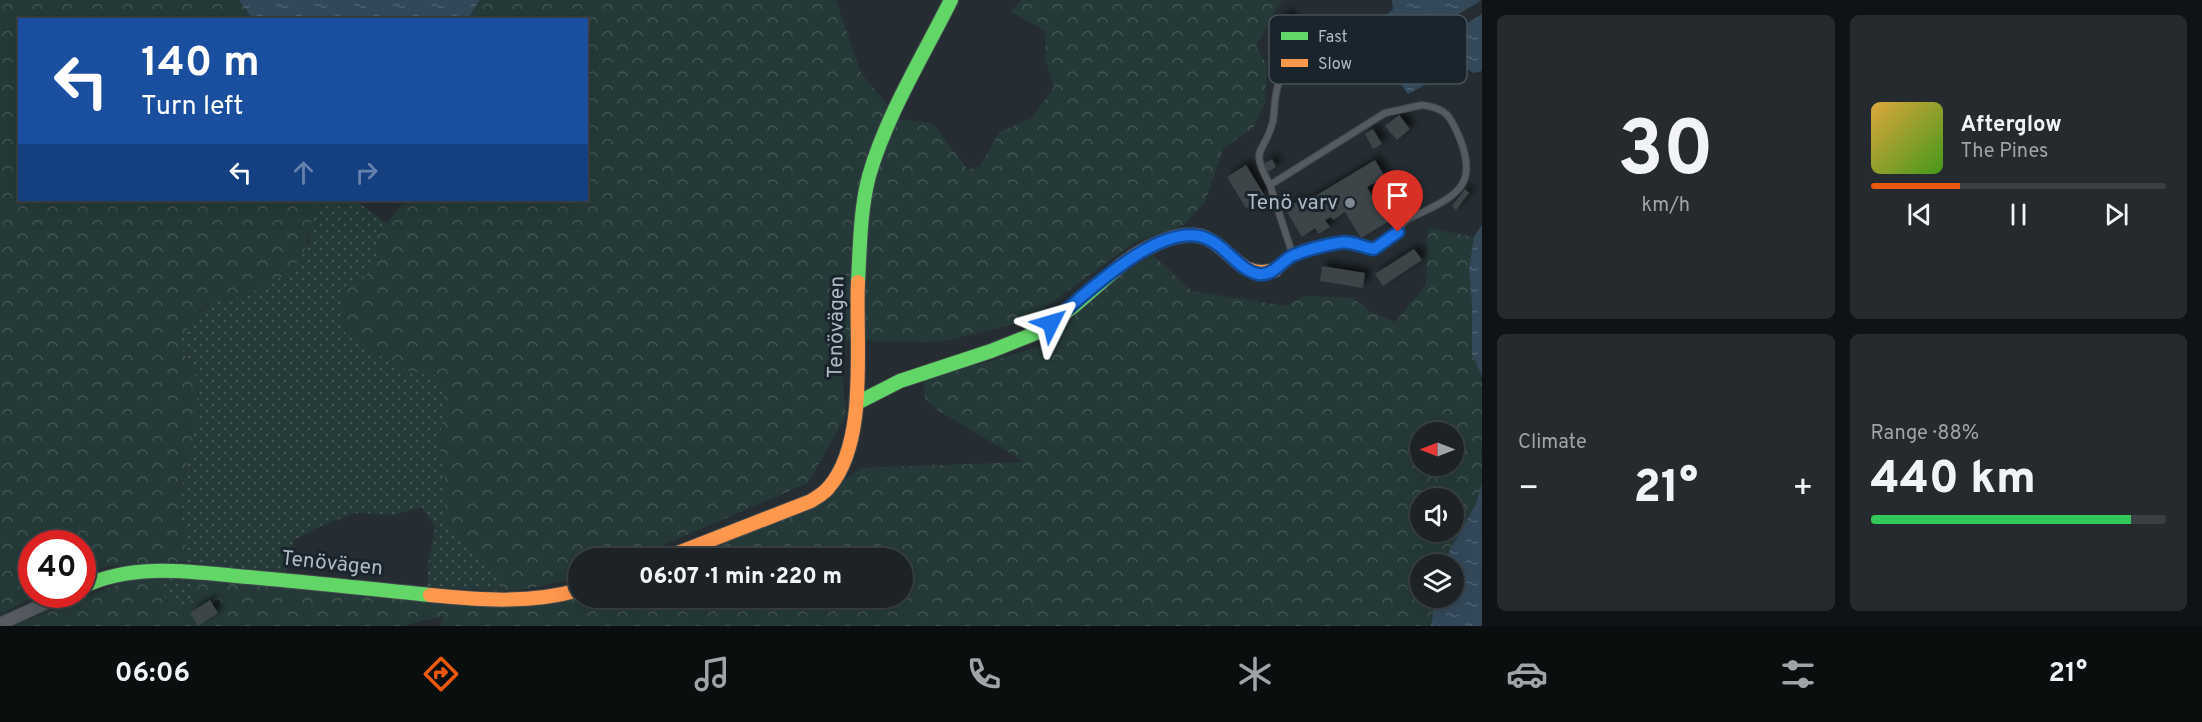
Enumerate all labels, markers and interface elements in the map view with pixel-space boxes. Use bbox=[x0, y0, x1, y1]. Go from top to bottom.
legend bbox=[1269, 15, 1467, 84]
text: Fast bbox=[1318, 28, 1348, 48]
text: 140 m bbox=[141, 38, 260, 91]
icon: left bbox=[42, 42, 120, 120]
text: Slow bbox=[1318, 55, 1352, 75]
text: Turn left bbox=[141, 90, 243, 124]
text: 30 bbox=[1617, 104, 1714, 203]
text: Afterglow bbox=[1961, 112, 2062, 139]
text: The Pines bbox=[1961, 139, 2048, 165]
icon: left bbox=[224, 156, 257, 189]
icon: ahead bbox=[287, 156, 320, 189]
icon: right bbox=[350, 156, 383, 189]
pin bbox=[1372, 170, 1423, 232]
icon: arrive bbox=[1381, 179, 1414, 212]
place label: Tenö varv bbox=[1246, 190, 1338, 217]
text: km/h bbox=[1641, 193, 1690, 219]
marker: Tenö varv bbox=[1343, 196, 1357, 210]
icon: previous bbox=[1903, 198, 1936, 231]
icon: pause bbox=[2002, 198, 2035, 231]
icon: next bbox=[2100, 198, 2133, 231]
street label: Tenövägen bbox=[823, 276, 851, 378]
position arrow bbox=[1019, 291, 1083, 355]
text: Range · 88% bbox=[1871, 421, 1979, 447]
north arrow bbox=[1410, 422, 1464, 476]
map controls bbox=[1410, 422, 1464, 608]
text: Climate bbox=[1518, 430, 1587, 456]
text: 440 km bbox=[1871, 452, 2036, 509]
text: 21° bbox=[1633, 461, 1698, 518]
text: − bbox=[1518, 469, 1539, 511]
text: + bbox=[1792, 469, 1813, 511]
button: sound bbox=[1410, 488, 1464, 542]
speed limit sign: 40 bbox=[18, 530, 96, 608]
street label: Tenövägen bbox=[280, 545, 384, 583]
button: layers bbox=[1410, 554, 1464, 608]
text: 06:07 · 1 min · 220 m bbox=[639, 564, 842, 591]
icon: directions bbox=[420, 653, 462, 695]
icon: music bbox=[691, 653, 733, 695]
icon: phone bbox=[963, 653, 1005, 695]
icon: climate bbox=[1234, 653, 1276, 695]
icon: car bbox=[1506, 653, 1548, 695]
icon: filters bbox=[1777, 653, 1819, 695]
text: 06:06 bbox=[115, 657, 190, 691]
text: 21° bbox=[2049, 657, 2087, 691]

